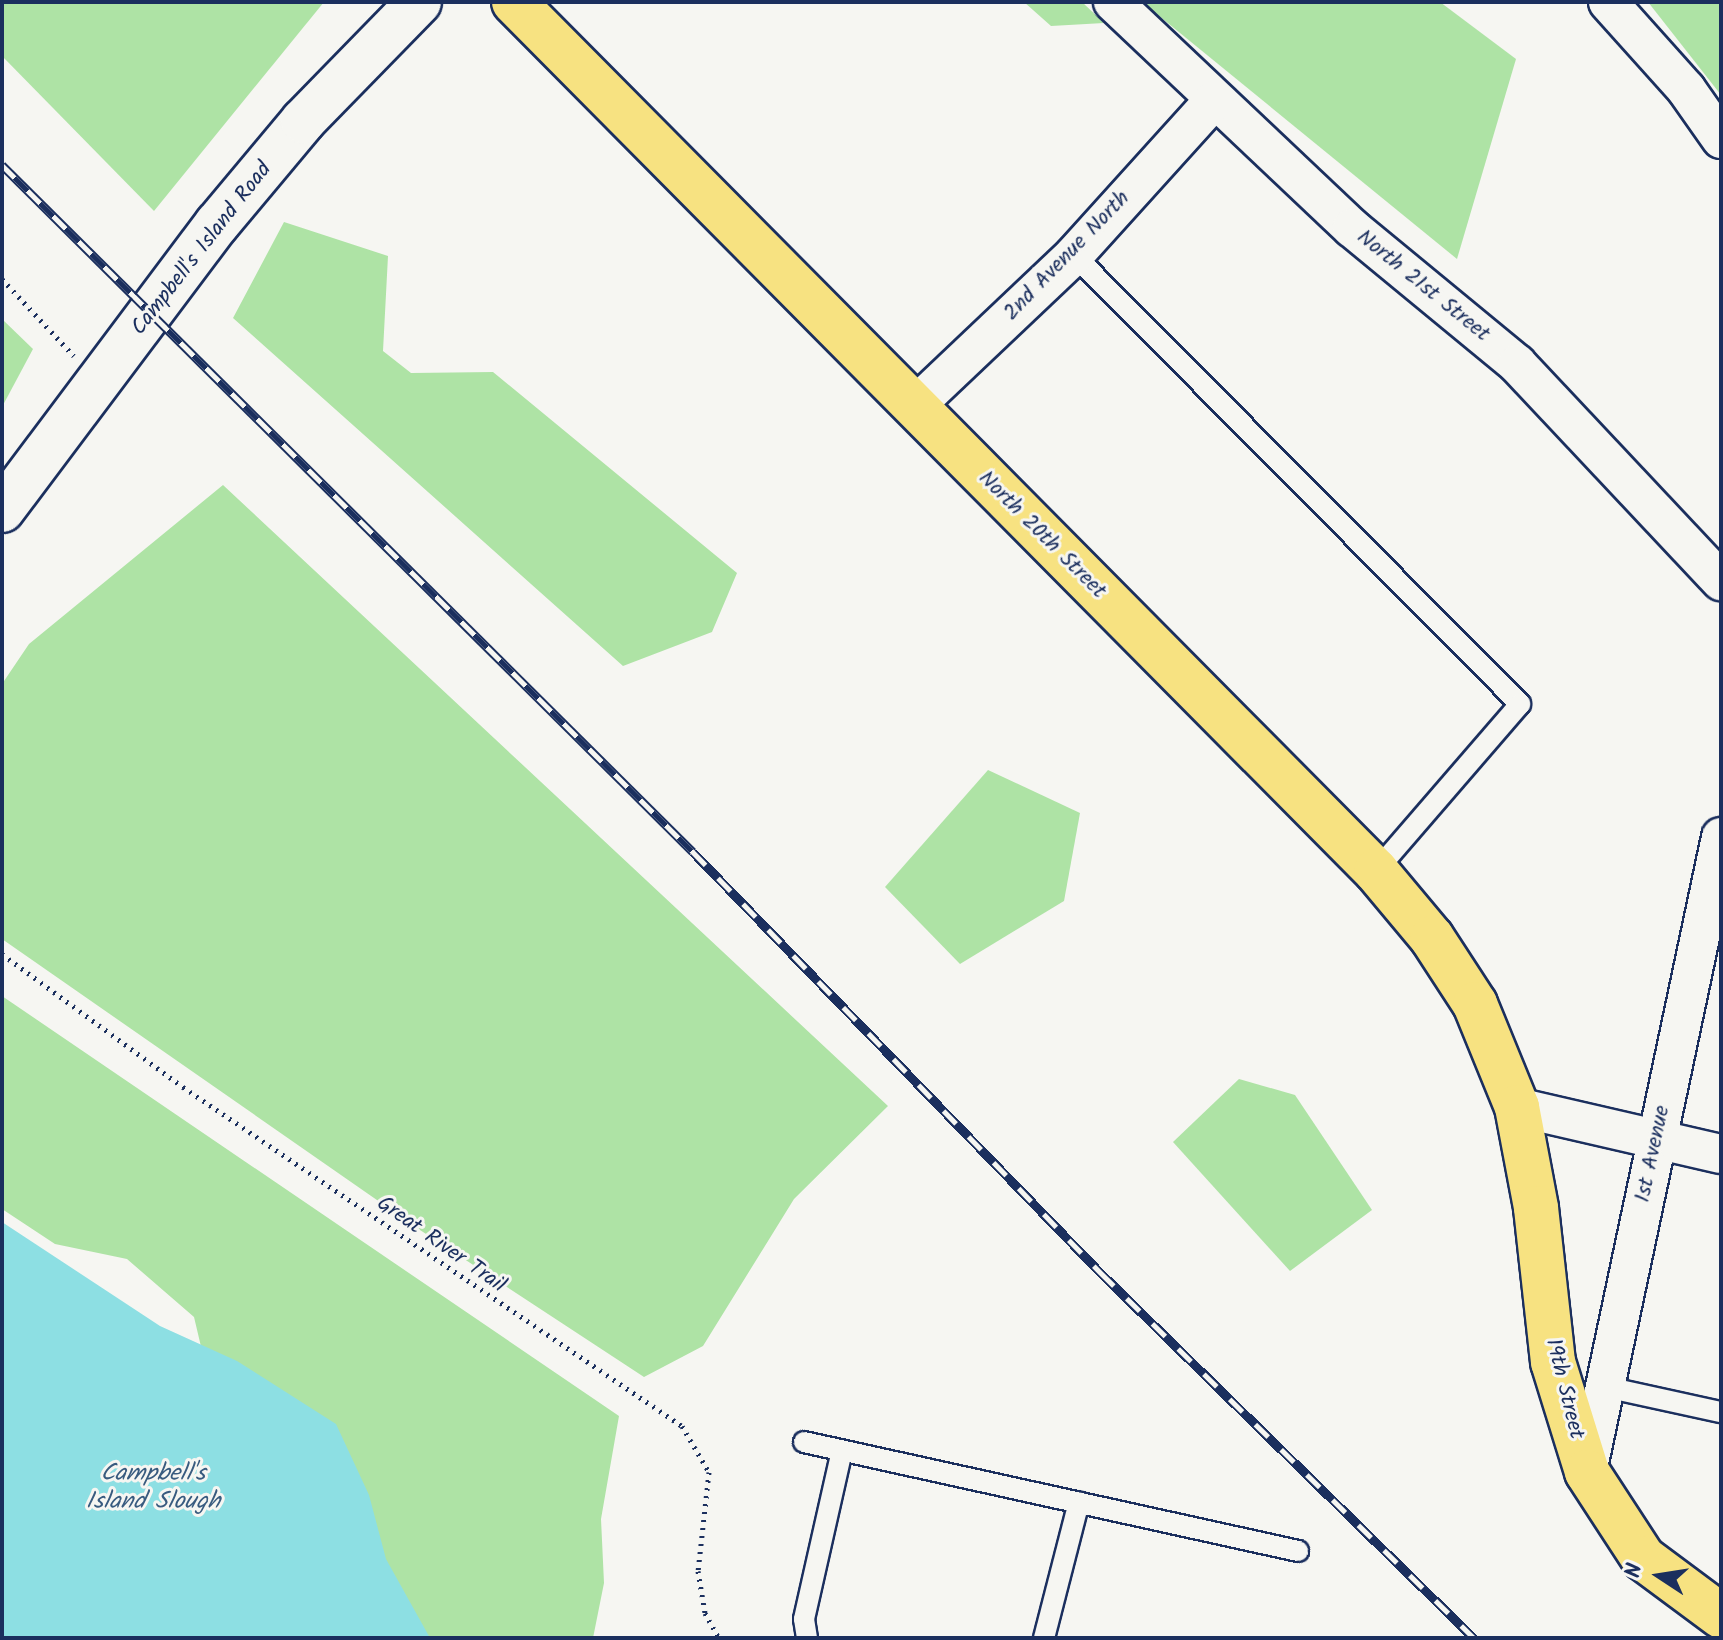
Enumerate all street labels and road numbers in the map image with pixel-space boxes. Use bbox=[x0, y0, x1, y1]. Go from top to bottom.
street label: Campbell's Island Road bbox=[126, 157, 278, 341]
street label: 2nd Avenue North bbox=[998, 186, 1136, 326]
street label: North 21st Street bbox=[1351, 224, 1495, 348]
street label: North 20th Street bbox=[973, 466, 1111, 604]
street label: 1st Avenue bbox=[1630, 1103, 1676, 1205]
street label: Great River Trail bbox=[371, 1191, 511, 1299]
street label: 19th Street bbox=[1539, 1336, 1589, 1442]

